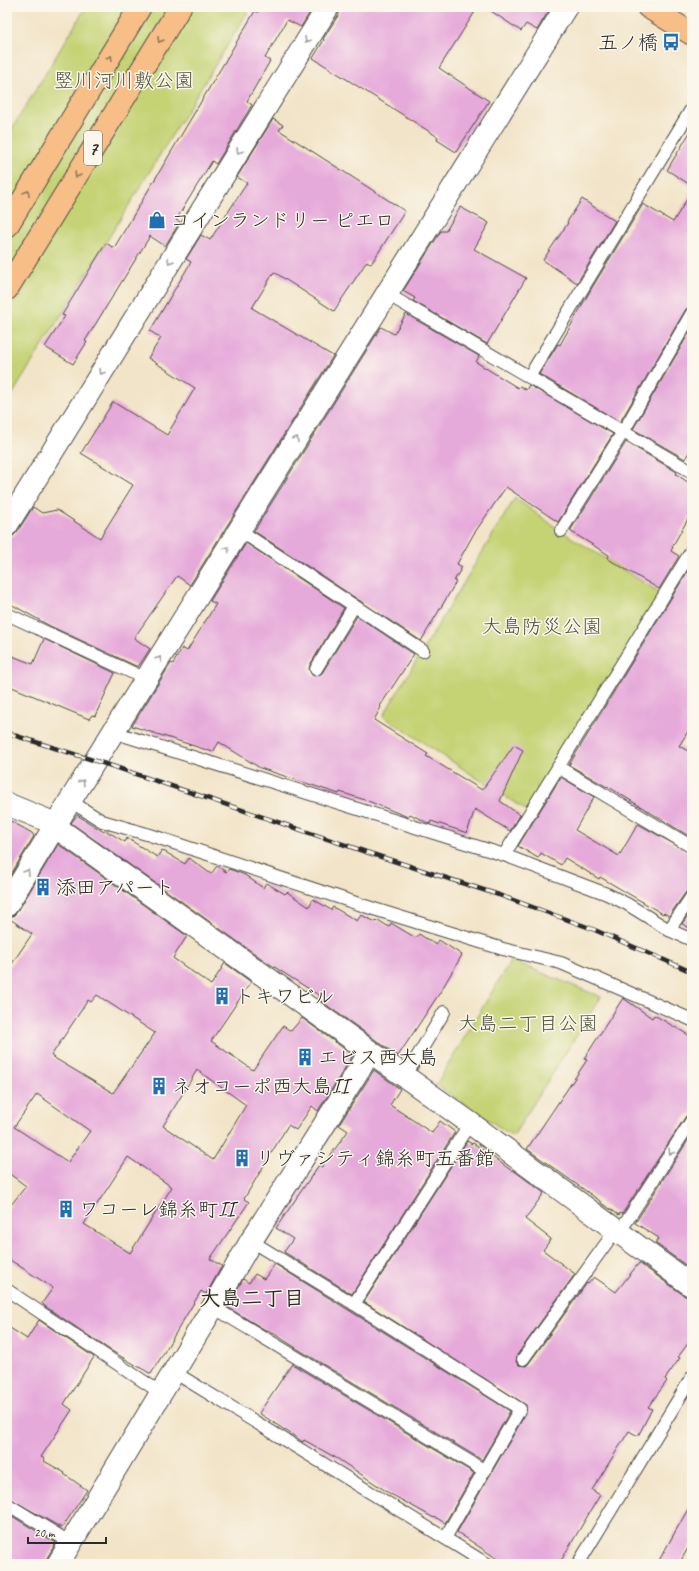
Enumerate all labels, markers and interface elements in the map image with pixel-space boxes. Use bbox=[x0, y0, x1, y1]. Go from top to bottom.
place label: 五ノ橋 bbox=[598, 30, 658, 55]
bus stop icon: 五ノ橋 bbox=[661, 32, 681, 52]
one-way arrow bbox=[157, 36, 164, 43]
one-way arrow bbox=[305, 36, 312, 43]
one-way arrow bbox=[105, 55, 112, 62]
park label: 竪川河川敷公園 bbox=[54, 68, 194, 93]
road number: 7 bbox=[84, 131, 102, 165]
one-way arrow bbox=[236, 147, 243, 154]
one-way arrow bbox=[74, 171, 82, 178]
one-way arrow bbox=[23, 190, 30, 197]
place label: コインランドリー ピエロ bbox=[170, 208, 395, 233]
shop icon: コインランドリー ピエロ bbox=[147, 210, 167, 230]
one-way arrow bbox=[168, 257, 175, 264]
one-way arrow bbox=[99, 368, 107, 375]
one-way arrow bbox=[292, 436, 299, 443]
one-way arrow bbox=[223, 546, 230, 553]
park label: 大島防災公園 bbox=[482, 614, 602, 639]
one-way arrow bbox=[154, 656, 161, 663]
one-way arrow bbox=[78, 779, 85, 786]
one-way arrow bbox=[23, 869, 30, 876]
place label: 添田アパート bbox=[56, 875, 175, 900]
building icon: 添田アパート bbox=[33, 877, 53, 897]
place label: トキワビル bbox=[235, 984, 335, 1009]
building icon: トキワビル bbox=[212, 986, 232, 1006]
park label: 大島二丁目公園 bbox=[458, 1011, 598, 1036]
place label: エビス西大島 bbox=[318, 1045, 438, 1070]
building icon: エビス西大島 bbox=[295, 1047, 315, 1067]
place label: ネオコーポ西大島II bbox=[172, 1074, 352, 1099]
building icon: ネオコーポ西大島II bbox=[149, 1076, 169, 1096]
place label: リヴァシティ錦糸町五番館 bbox=[255, 1146, 495, 1171]
building icon: リヴァシティ錦糸町五番館 bbox=[232, 1148, 252, 1168]
one-way arrow bbox=[668, 1148, 676, 1155]
place label: ワコーレ錦糸町II bbox=[79, 1197, 239, 1222]
building icon: ワコーレ錦糸町II bbox=[56, 1199, 76, 1219]
district label: 大島二丁目 bbox=[200, 1285, 305, 1311]
scale bar bbox=[28, 1519, 106, 1545]
text: 20 m bbox=[34, 1525, 56, 1541]

